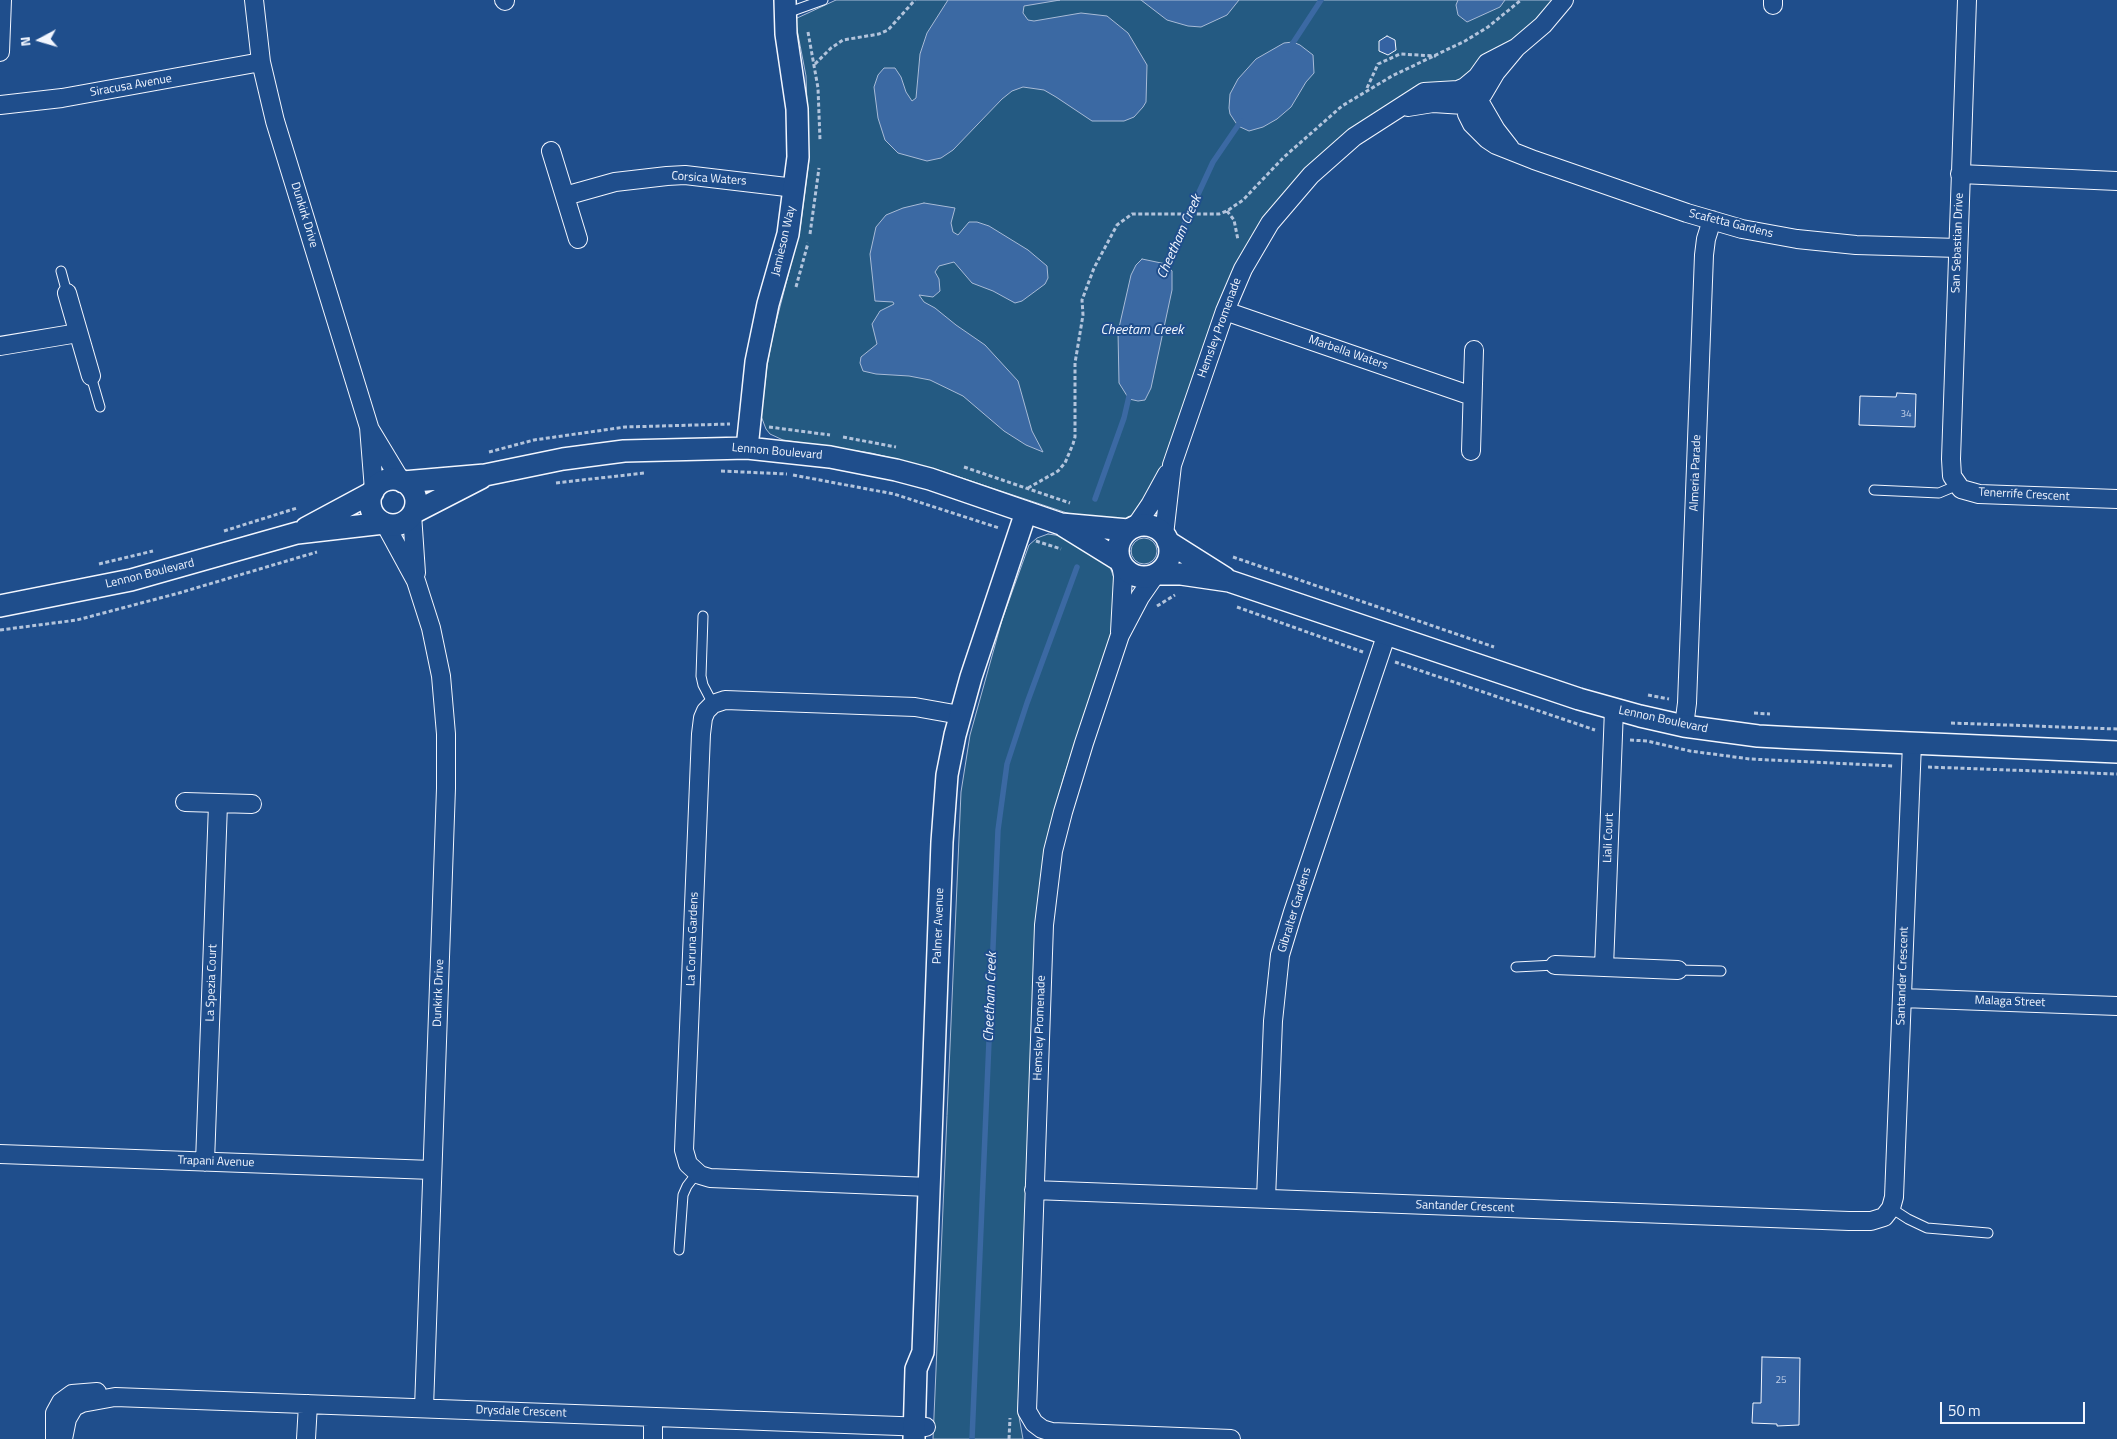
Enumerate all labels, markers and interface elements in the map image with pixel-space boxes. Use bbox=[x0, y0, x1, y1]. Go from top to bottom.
north arrow bbox=[15, 15, 65, 65]
text: N bbox=[14, 36, 36, 48]
street label: Siracusa Avenue bbox=[89, 72, 173, 100]
street label: Corsica Waters bbox=[671, 169, 747, 189]
street label: Dunkirk Drive bbox=[287, 181, 321, 249]
water label: Cheetham Creek bbox=[1154, 193, 1206, 281]
street label: San Sebastian Drive bbox=[1949, 193, 1967, 293]
street label: Jamieson Way bbox=[769, 205, 799, 277]
street label: Scafetta Gardens bbox=[1687, 207, 1775, 241]
street label: Hemsley Promenade bbox=[1195, 276, 1245, 380]
water label: Cheetam Creek bbox=[1101, 323, 1183, 339]
street label: Marbella Waters bbox=[1306, 333, 1390, 373]
house number: 34 bbox=[1900, 409, 1912, 421]
street label: Almeria Parade bbox=[1687, 434, 1705, 512]
street label: Lennon Boulevard bbox=[731, 441, 823, 463]
street label: Tenerrife Crescent bbox=[1978, 485, 2070, 505]
street label: Lennon Boulevard bbox=[104, 556, 196, 592]
street label: Lennon Boulevard bbox=[1617, 704, 1709, 736]
street label: Liali Court bbox=[1601, 813, 1617, 863]
street label: Gibralter Gardens bbox=[1275, 866, 1315, 954]
street label: Palmer Avenue bbox=[930, 888, 948, 964]
street label: La Coruna Gardens bbox=[684, 891, 702, 987]
street label: Santander Crescent bbox=[1894, 926, 1912, 1026]
street label: La Spezia Court bbox=[203, 944, 221, 1022]
water label: Cheetham Creek bbox=[981, 952, 1001, 1042]
street label: Dunkirk Drive bbox=[431, 959, 447, 1027]
street label: Hemsley Promenade bbox=[1031, 975, 1049, 1081]
street label: Malaga Street bbox=[1974, 994, 2046, 1010]
street label: Trapani Avenue bbox=[177, 1153, 255, 1171]
street label: Santander Crescent bbox=[1415, 1198, 1515, 1216]
house number: 25 bbox=[1775, 1375, 1787, 1387]
scale bar bbox=[1942, 1392, 2087, 1424]
text: 50 m bbox=[1948, 1399, 1981, 1422]
street label: Drysdale Crescent bbox=[475, 1403, 567, 1421]

